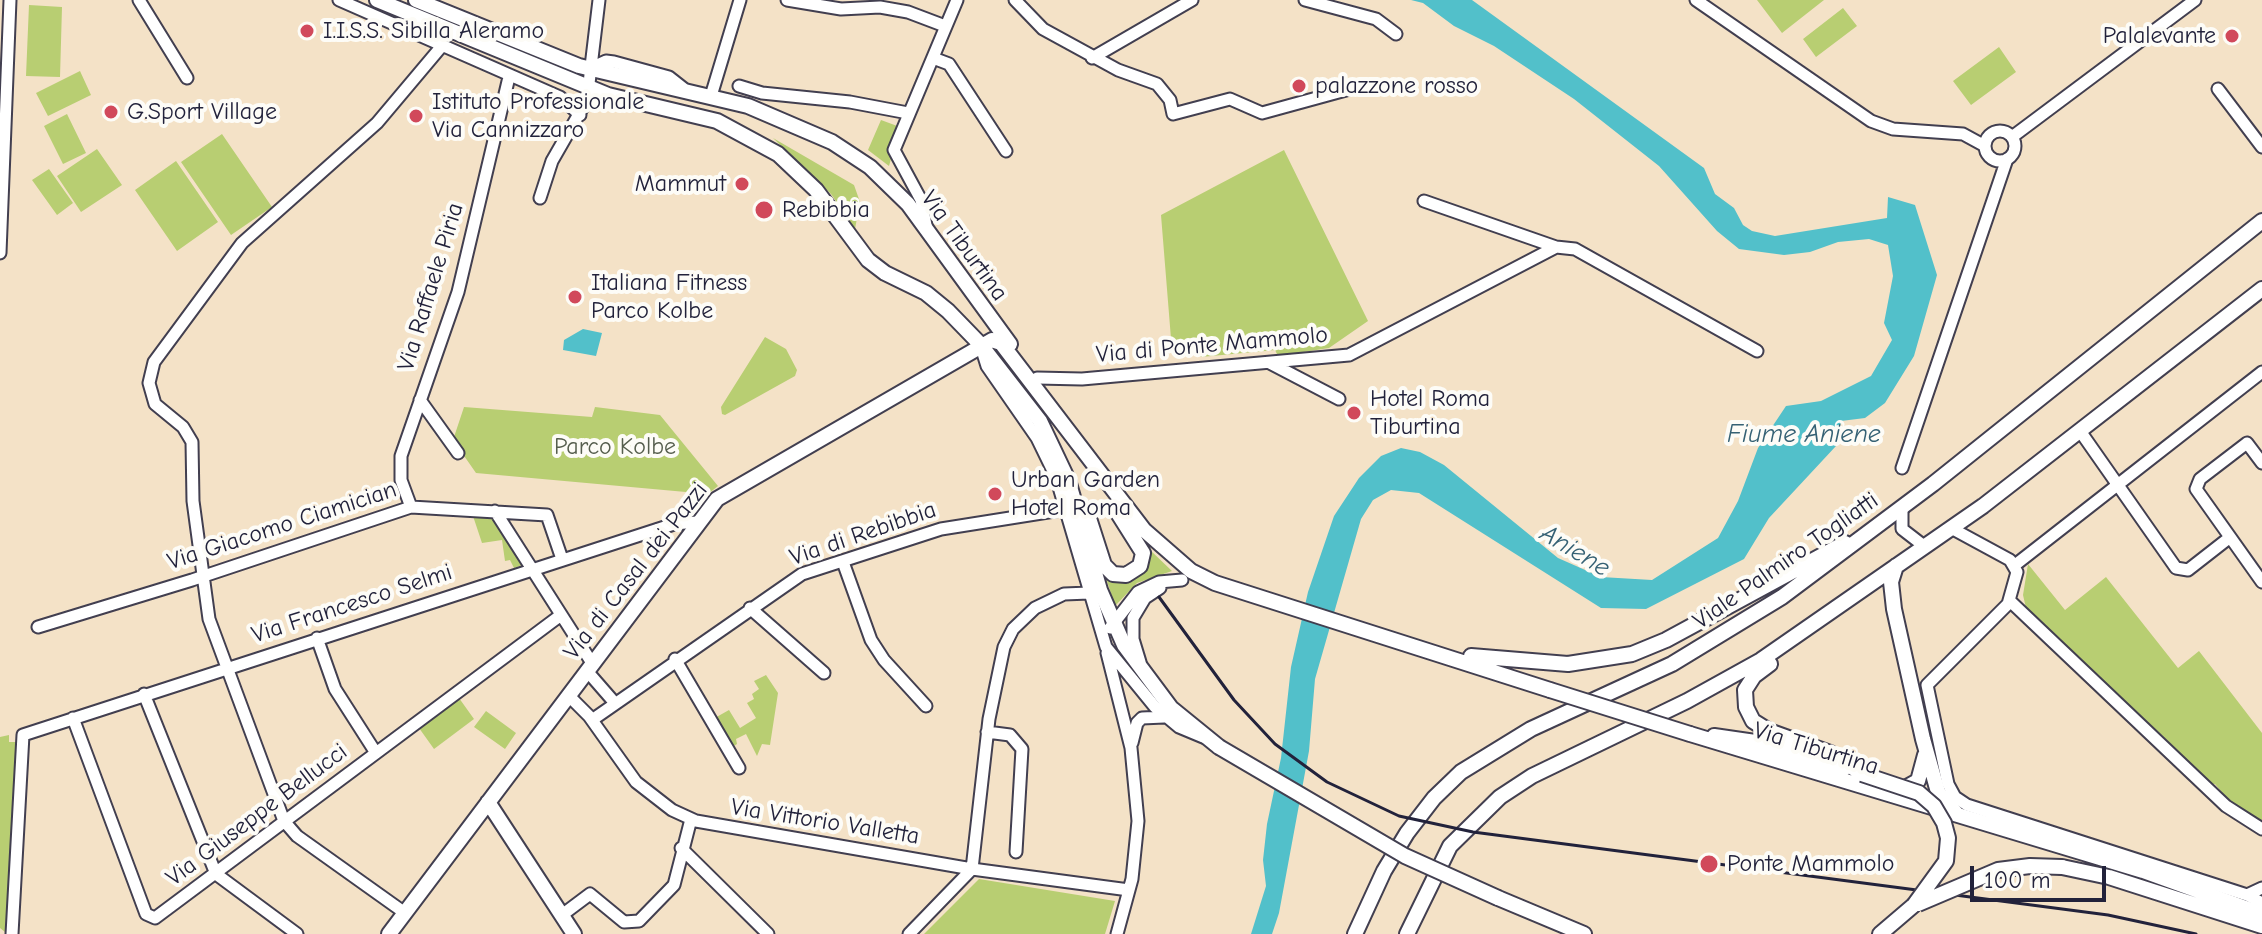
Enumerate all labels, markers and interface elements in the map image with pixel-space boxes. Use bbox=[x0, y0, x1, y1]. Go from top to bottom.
place label: I.I.S.S. Sibilla Aleramo bbox=[323, 17, 544, 45]
marker: I.I.S.S. Sibilla Aleramo bbox=[298, 22, 316, 40]
place label: Palalevante bbox=[2103, 22, 2216, 50]
marker: Palalevante bbox=[2223, 27, 2241, 45]
place label: palazzone rosso bbox=[1315, 72, 1478, 100]
marker: palazzone rosso bbox=[1290, 77, 1308, 95]
place label: Istituto Professionale Via Cannizzaro bbox=[432, 88, 644, 144]
place label: G.Sport Village bbox=[127, 98, 277, 126]
marker: G.Sport Village bbox=[102, 103, 120, 121]
marker: Istituto Professionale Via Cannizzaro bbox=[407, 107, 425, 125]
place label: Mammut bbox=[635, 170, 726, 198]
marker: Mammut bbox=[733, 175, 751, 193]
street label: Via Tiburtina bbox=[914, 185, 1014, 307]
place label: Rebibbia bbox=[782, 196, 870, 224]
marker: Rebibbia bbox=[753, 199, 775, 221]
street label: Via Raffaele Piria bbox=[392, 200, 470, 374]
place label: Italiana Fitness Parco Kolbe bbox=[591, 269, 747, 325]
marker: Italiana Fitness Parco Kolbe bbox=[566, 288, 584, 306]
street label: Via di Ponte Mammolo bbox=[1095, 321, 1329, 369]
place label: Hotel Roma Tiburtina bbox=[1370, 385, 1490, 441]
marker: Hotel Roma Tiburtina bbox=[1345, 404, 1363, 422]
water label: Fiume Aniene bbox=[1727, 419, 1881, 451]
park label: Parco Kolbe bbox=[554, 433, 676, 461]
place label: Urban Garden Hotel Roma bbox=[1011, 466, 1160, 522]
street label: Via Giacomo Ciamician bbox=[164, 475, 400, 577]
street label: Via di Casal dei Pazzi bbox=[558, 477, 714, 665]
marker: Urban Garden Hotel Roma bbox=[986, 485, 1004, 503]
street label: Viale Palmiro Togliatti bbox=[1688, 486, 1884, 636]
street label: Via di Rebibbia bbox=[786, 496, 940, 572]
water label: Aniene bbox=[1534, 518, 1616, 584]
street label: Via Francesco Selmi bbox=[248, 558, 456, 650]
street label: Via Tiburtina bbox=[1750, 716, 1882, 782]
street label: Via Giuseppe Bellucci bbox=[161, 737, 353, 893]
street label: Via Vittorio Valletta bbox=[729, 793, 921, 851]
place label: Ponte Mammolo bbox=[1727, 850, 1894, 878]
scale bar bbox=[1974, 850, 2110, 900]
marker: Ponte Mammolo bbox=[1698, 853, 1720, 875]
text: 100 m bbox=[1984, 866, 2051, 894]

